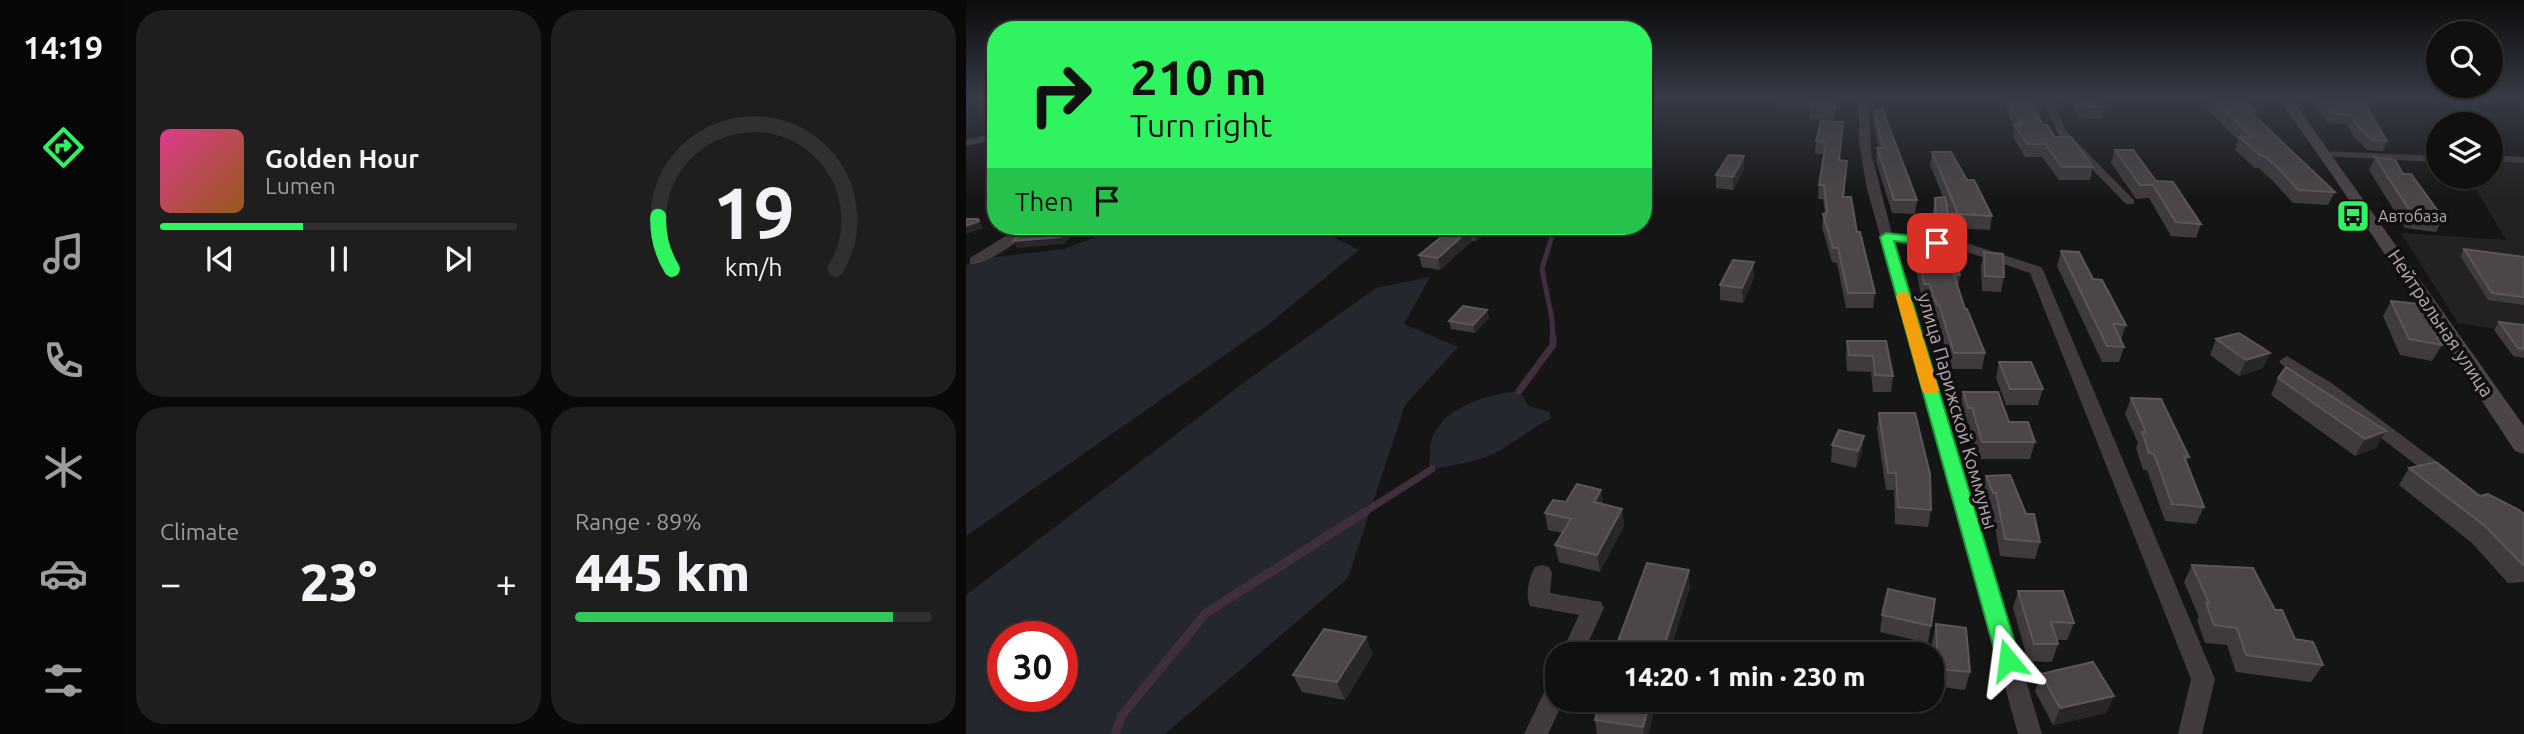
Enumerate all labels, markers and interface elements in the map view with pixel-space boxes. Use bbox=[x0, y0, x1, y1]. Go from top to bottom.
map controls bbox=[2426, 21, 2503, 189]
button: search bbox=[2426, 21, 2503, 98]
text: 14:19 bbox=[23, 29, 103, 65]
icon: right bbox=[1015, 49, 1106, 140]
text: 210 m bbox=[1130, 49, 1267, 104]
text: Turn right bbox=[1130, 107, 1272, 143]
button: layers bbox=[2426, 112, 2503, 189]
icon: directions bbox=[39, 123, 88, 172]
text: Golden Hour bbox=[265, 144, 419, 173]
text: 19 bbox=[712, 172, 795, 254]
text: Lumen bbox=[265, 173, 336, 198]
icon: arrive bbox=[1088, 182, 1126, 220]
text: Then bbox=[1015, 187, 1074, 216]
bus stop icon: Автобаза bbox=[2334, 197, 2372, 235]
place label: Автобаза bbox=[2378, 207, 2447, 225]
pin bbox=[1907, 213, 1967, 273]
icon: arrive bbox=[1918, 224, 1956, 262]
icon: music bbox=[39, 229, 88, 278]
icon: previous bbox=[201, 240, 239, 278]
icon: pause bbox=[320, 240, 358, 278]
icon: next bbox=[439, 240, 477, 278]
street label: Нейтральная улица bbox=[2384, 245, 2498, 401]
text: km/h bbox=[725, 253, 782, 281]
street label: улица Парижской Коммуны bbox=[1914, 290, 2002, 532]
icon: phone bbox=[39, 336, 88, 385]
icon: climate bbox=[39, 443, 88, 492]
text: Range · 89% bbox=[575, 509, 702, 534]
text: Climate bbox=[160, 519, 239, 544]
text: 445 km bbox=[575, 543, 750, 601]
icon: car bbox=[39, 549, 88, 598]
text: 23° bbox=[300, 553, 377, 611]
text: − bbox=[160, 562, 181, 604]
text: + bbox=[496, 562, 517, 604]
speed limit sign: 30 bbox=[987, 621, 1078, 712]
position arrow bbox=[1971, 623, 2045, 697]
icon: filters bbox=[39, 656, 88, 705]
text: 14:20 · 1 min · 230 m bbox=[1624, 662, 1865, 691]

